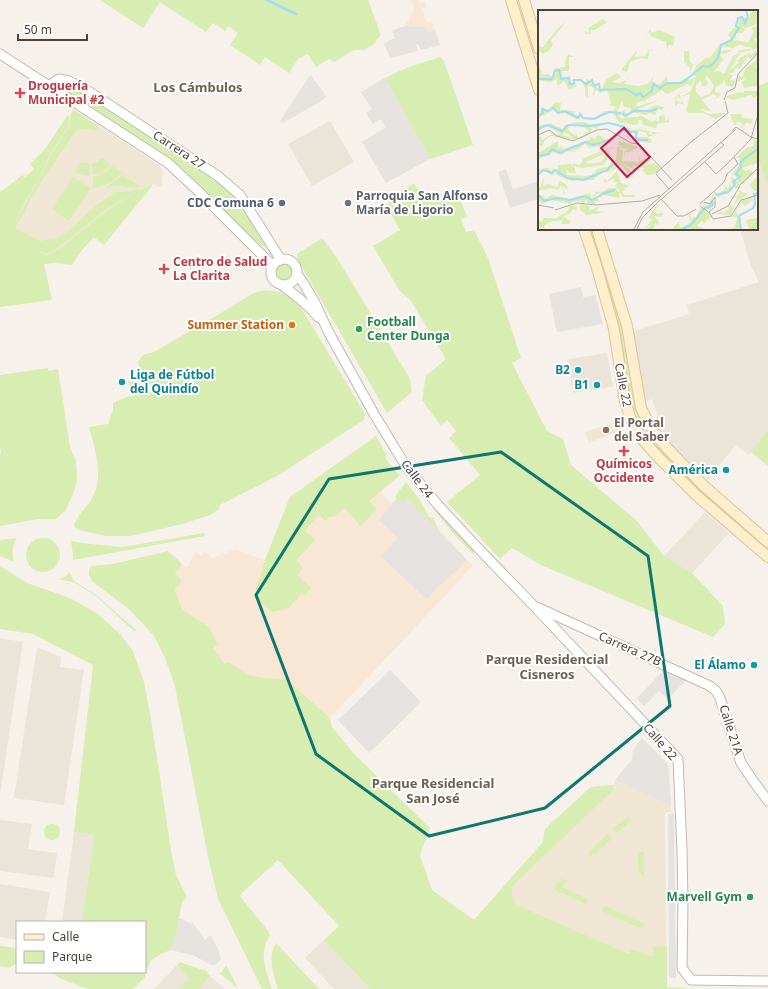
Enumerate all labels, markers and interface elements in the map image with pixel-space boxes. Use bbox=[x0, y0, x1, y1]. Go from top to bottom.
inset map bbox=[538, 10, 758, 230]
scale bar bbox=[18, 16, 87, 42]
text: 50 m bbox=[24, 21, 52, 38]
place label: Droguería Municipal #2 bbox=[28, 77, 105, 108]
district label: Los Cámbulos bbox=[153, 78, 243, 96]
marker: Droguería Municipal #2 bbox=[15, 88, 25, 98]
street label: Carrera 27 bbox=[150, 126, 209, 173]
place label: Parroquia San Alfonso María de Ligorio bbox=[356, 187, 488, 218]
place label: CDC Comuna 6 bbox=[187, 194, 274, 211]
marker: CDC Comuna 6 bbox=[277, 198, 287, 208]
marker: Parroquia San Alfonso María de Ligorio bbox=[343, 198, 353, 208]
place label: Centro de Salud La Clarita bbox=[173, 253, 267, 284]
marker: Centro de Salud La Clarita bbox=[158, 263, 170, 275]
place label: Football Center Dunga bbox=[367, 313, 450, 344]
place label: Summer Station bbox=[187, 316, 284, 333]
marker: Summer Station bbox=[287, 320, 297, 330]
marker: Football Center Dunga bbox=[354, 324, 364, 334]
place label: B2 bbox=[555, 361, 570, 378]
street label: Calle 22 bbox=[611, 362, 636, 408]
marker: B2 bbox=[573, 365, 583, 375]
place label: Liga de Fútbol del Quindío bbox=[130, 366, 214, 397]
place label: B1 bbox=[574, 376, 589, 393]
marker: Liga de Fútbol del Quindío bbox=[117, 377, 127, 387]
marker: B1 bbox=[592, 380, 602, 390]
place label: El Portal del Saber bbox=[614, 414, 670, 445]
marker: El Portal del Saber bbox=[601, 425, 611, 435]
marker: Químicos Occidente bbox=[619, 446, 629, 456]
place label: Químicos Occidente bbox=[594, 455, 654, 486]
street label: Calle 24 bbox=[397, 456, 438, 502]
place label: América bbox=[668, 461, 718, 478]
marker: América bbox=[721, 465, 731, 475]
street label: Carrera 27B bbox=[596, 627, 664, 670]
district label: Parque Residencial Cisneros bbox=[486, 650, 608, 683]
place label: El Álamo bbox=[694, 656, 746, 673]
marker: El Álamo bbox=[749, 660, 759, 670]
street label: Calle 21A bbox=[715, 703, 748, 757]
street label: Calle 22 bbox=[639, 719, 681, 764]
district label: Parque Residencial San José bbox=[372, 774, 494, 807]
place label: Marvell Gym bbox=[667, 888, 742, 905]
marker: Marvell Gym bbox=[745, 892, 755, 902]
legend bbox=[16, 921, 146, 973]
text: Calle bbox=[52, 928, 80, 945]
text: Parque bbox=[52, 948, 93, 965]

